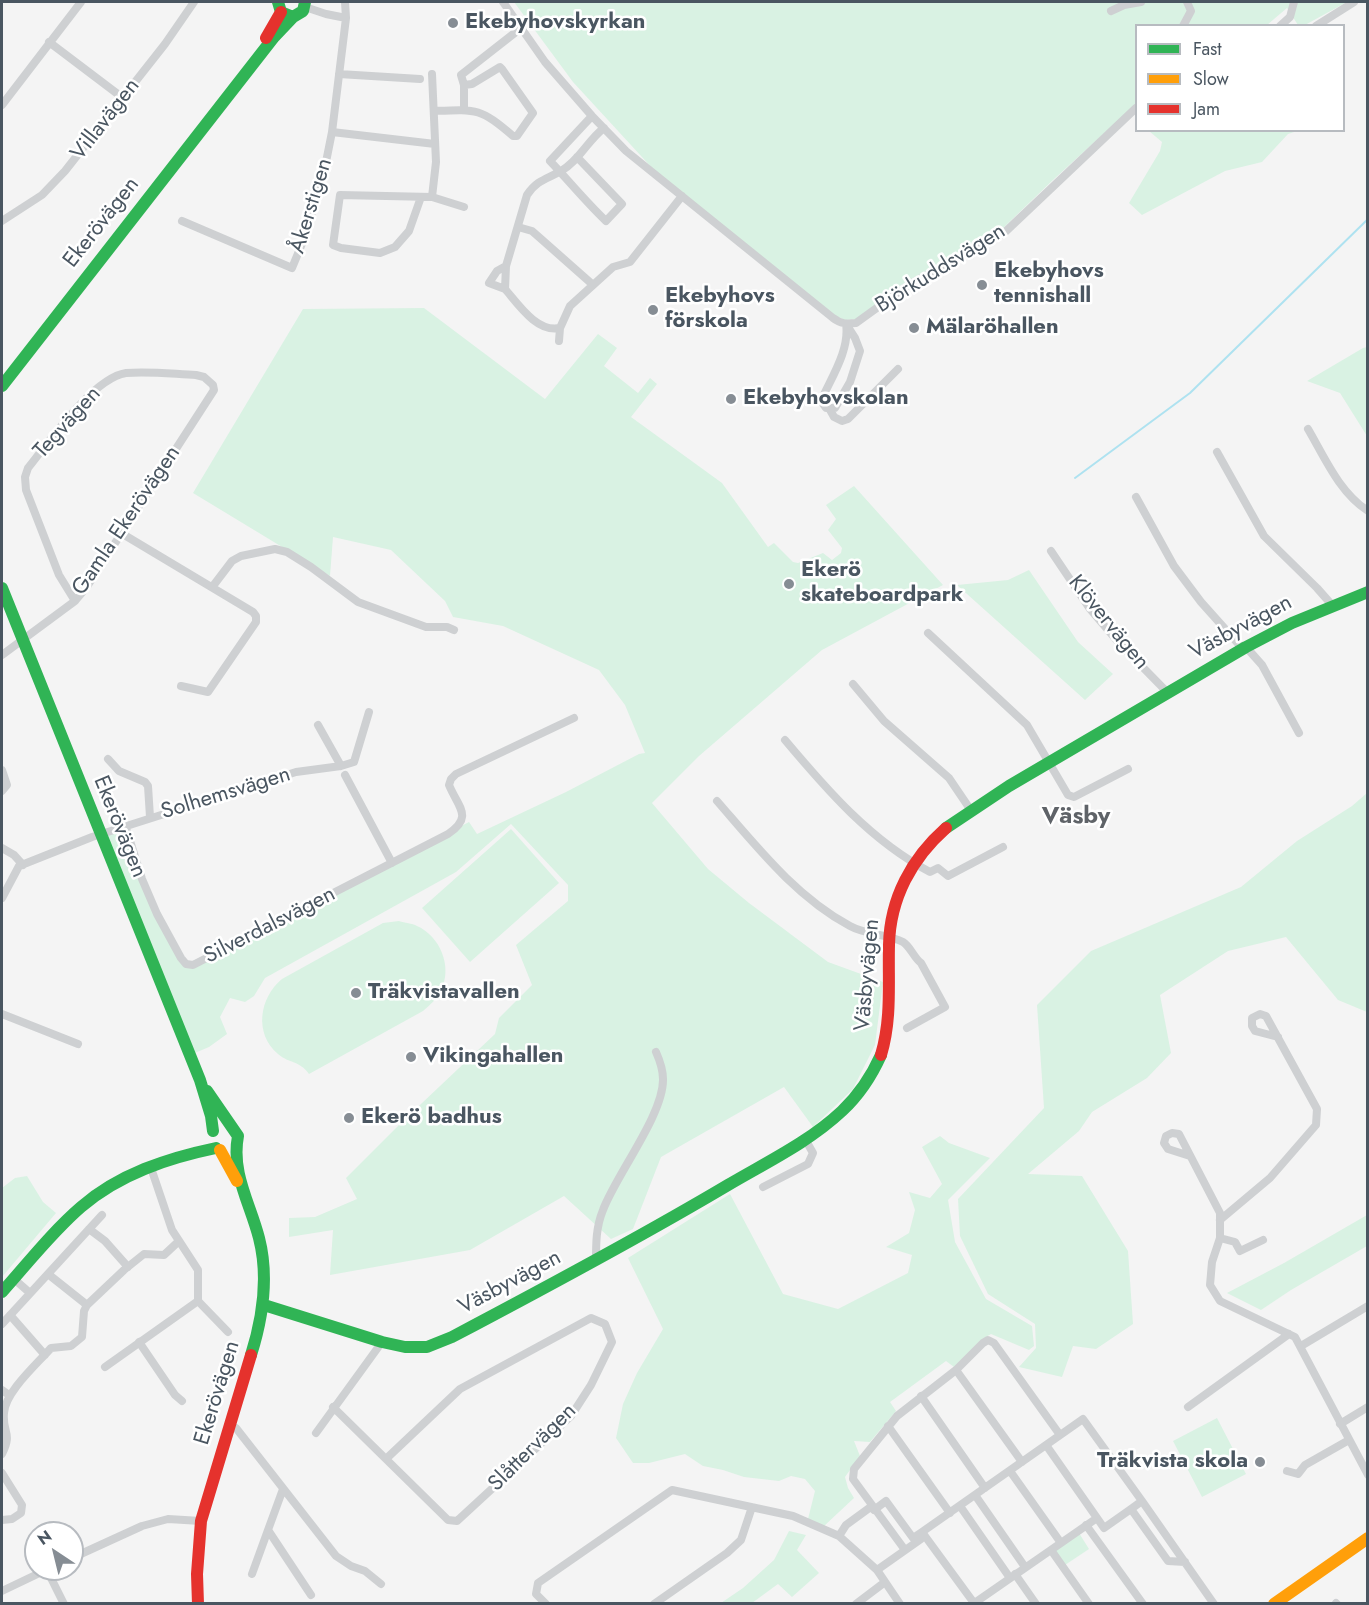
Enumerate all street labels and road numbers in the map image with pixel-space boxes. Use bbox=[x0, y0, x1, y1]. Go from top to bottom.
street label: Villavägen bbox=[66, 74, 146, 166]
street label: Åkerstigen bbox=[285, 155, 339, 257]
street label: Ekerövägen bbox=[59, 173, 145, 273]
street label: Björkuddsvägen bbox=[871, 219, 1011, 319]
street label: Tegvägen bbox=[29, 382, 107, 464]
street label: Gamla Ekerövägen bbox=[67, 441, 187, 601]
street label: Klövervägen bbox=[1062, 570, 1154, 676]
street label: Väsbyvägen bbox=[1185, 590, 1297, 666]
street label: Solhemsvägen bbox=[158, 762, 294, 826]
street label: Ekerövägen bbox=[87, 772, 151, 882]
street label: Silverdalsvägen bbox=[200, 882, 340, 970]
street label: Väsbyvägen bbox=[850, 918, 886, 1032]
street label: Väsbyvägen bbox=[454, 1245, 566, 1321]
street label: Ekerövägen bbox=[190, 1338, 246, 1448]
street label: Slåttervägen bbox=[483, 1398, 583, 1498]

